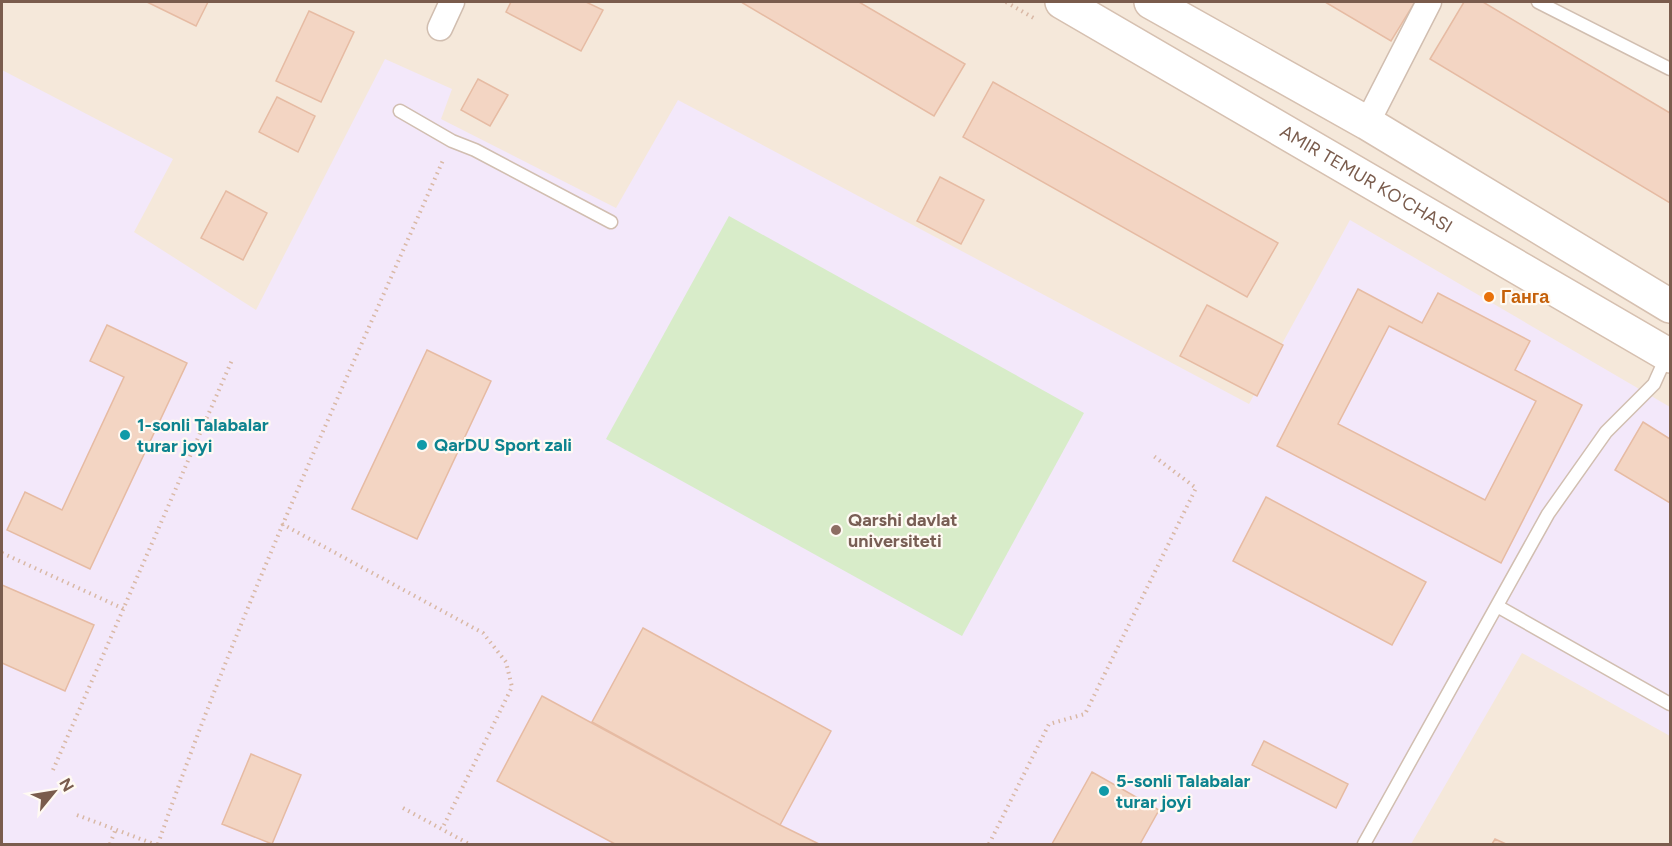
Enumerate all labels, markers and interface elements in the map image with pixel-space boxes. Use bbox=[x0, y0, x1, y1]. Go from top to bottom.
street label: AMIR TEMUR KO'CHASI bbox=[1276, 120, 1456, 238]
place label: Ганга bbox=[1501, 286, 1550, 308]
marker: Ганга bbox=[1482, 290, 1496, 304]
place label: 1-sonli Talabalar turar joyi bbox=[137, 414, 269, 457]
marker: 1-sonli Talabalar turar joyi bbox=[118, 428, 132, 442]
place label: QarDU Sport zali bbox=[434, 434, 572, 456]
marker: QarDU Sport zali bbox=[415, 438, 429, 452]
place label: Qarshi davlat universiteti bbox=[848, 509, 958, 552]
marker: Qarshi davlat universiteti bbox=[829, 523, 843, 537]
north arrow bbox=[24, 762, 84, 822]
place label: 5-sonli Talabalar turar joyi bbox=[1116, 770, 1251, 813]
text: N bbox=[55, 775, 78, 795]
marker: 5-sonli Talabalar turar joyi bbox=[1097, 784, 1111, 798]

